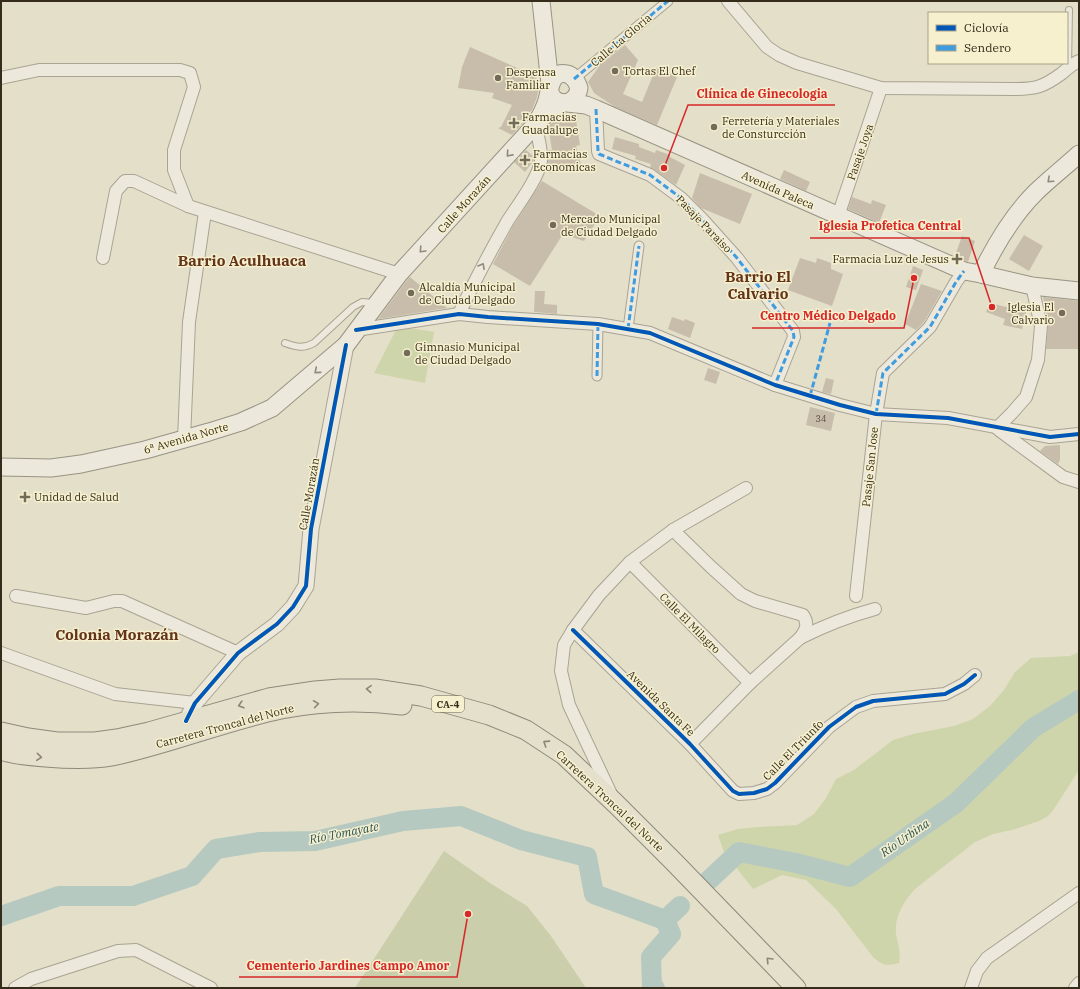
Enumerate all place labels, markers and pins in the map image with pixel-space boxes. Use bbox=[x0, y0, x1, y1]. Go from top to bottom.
place label: Tortas El Chef bbox=[623, 64, 696, 78]
place label: Despensa Familiar bbox=[506, 65, 556, 92]
marker: Tortas El Chef bbox=[610, 66, 620, 76]
marker: Despensa Familiar bbox=[493, 73, 503, 83]
callout: Clínica de Ginecologia bbox=[688, 81, 835, 105]
place label: Farmacias Guadalupe bbox=[522, 110, 578, 137]
place label: Ferretería y Materiales de Consturcción bbox=[722, 114, 839, 141]
marker: Farmacias Guadalupe bbox=[509, 118, 519, 128]
marker: Ferretería y Materiales de Consturcción bbox=[709, 122, 719, 132]
place label: Farmacias Economicas bbox=[533, 147, 596, 174]
marker: Farmacias Economicas bbox=[520, 155, 530, 165]
place label: Mercado Municipal de Ciudad Delgado bbox=[561, 212, 661, 239]
callout: Iglesia Profetica Central bbox=[810, 214, 969, 238]
marker: Mercado Municipal de Ciudad Delgado bbox=[548, 220, 558, 230]
place label: Farmacia Luz de Jesus bbox=[833, 252, 949, 266]
marker: Farmacia Luz de Jesus bbox=[952, 254, 962, 264]
place label: Alcaldía Municipal de Ciudad Delgado bbox=[419, 280, 516, 307]
marker: Alcaldía Municipal de Ciudad Delgado bbox=[406, 288, 416, 298]
place label: Iglesia El Calvario bbox=[1007, 300, 1054, 327]
callout: Centro Médico Delgado bbox=[752, 304, 904, 328]
marker: Iglesia El Calvario bbox=[1057, 308, 1067, 318]
place label: Gimnasio Municipal de Ciudad Delgado bbox=[415, 340, 520, 367]
marker: Gimnasio Municipal de Ciudad Delgado bbox=[402, 348, 412, 358]
place label: Unidad de Salud bbox=[34, 490, 119, 504]
marker: Unidad de Salud bbox=[19, 491, 31, 503]
callout: Cementerio Jardines Campo Amor bbox=[239, 953, 457, 977]

